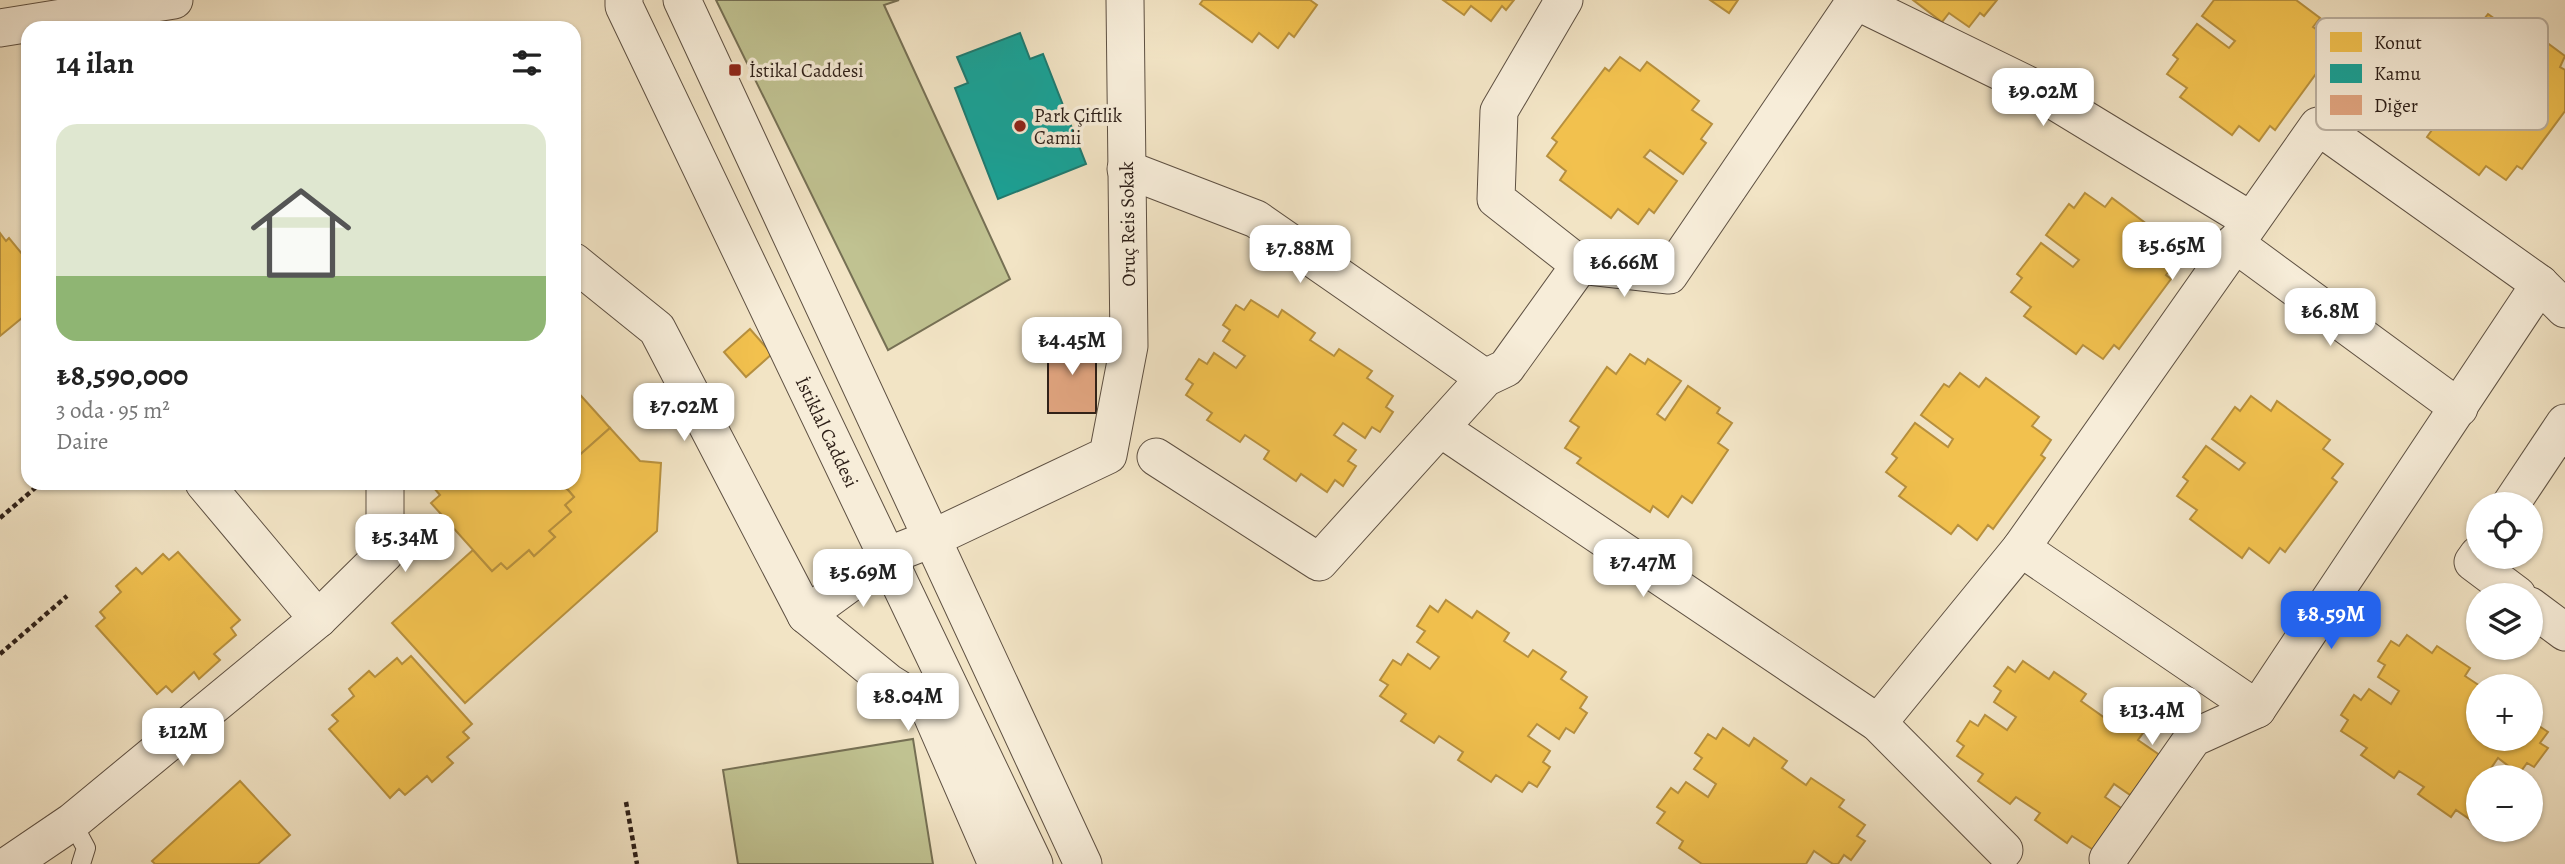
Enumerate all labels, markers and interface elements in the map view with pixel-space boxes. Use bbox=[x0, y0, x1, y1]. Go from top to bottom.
legend bbox=[2316, 18, 2548, 130]
text: Konut bbox=[2374, 30, 2422, 56]
text: 14 ilan bbox=[56, 43, 134, 83]
icon: filters bbox=[508, 44, 546, 82]
place label: İstikal Caddesi bbox=[749, 58, 864, 84]
text: Kamu bbox=[2374, 61, 2421, 87]
marker: İstikal Caddesi bbox=[727, 62, 743, 78]
pin: ₺9.02M bbox=[1986, 68, 2100, 128]
text: ₺9.02M bbox=[2008, 75, 2078, 106]
text: Diğer bbox=[2374, 93, 2418, 119]
place label: Park Çiftlik Camii bbox=[1034, 103, 1123, 151]
marker: Park Çiftlik Camii bbox=[1012, 118, 1028, 134]
street label: Oruç Reis Sokak bbox=[1114, 161, 1142, 287]
icon: home bbox=[238, 170, 364, 296]
pin: ₺5.65M bbox=[2115, 222, 2229, 282]
pin: ₺7.88M bbox=[1243, 226, 1357, 285]
text: ₺5.65M bbox=[2138, 229, 2206, 260]
text: ₺7.88M bbox=[1266, 232, 1334, 263]
pin: ₺6.66M bbox=[1567, 240, 1681, 299]
text: ₺6.66M bbox=[1589, 246, 1659, 277]
pin: ₺6.8M bbox=[2281, 288, 2379, 348]
text: ₺6.8M bbox=[2301, 295, 2359, 326]
pin: ₺4.45M bbox=[1015, 318, 1129, 377]
text: ₺4.45M bbox=[1038, 324, 1106, 355]
text: ₺8,590,000 bbox=[56, 355, 188, 395]
street label: İstiklal Caddesi bbox=[789, 373, 864, 492]
pin: ₺7.02M bbox=[627, 384, 741, 443]
text: ₺7.02M bbox=[649, 390, 719, 421]
text: 3 oda · 95 m² bbox=[56, 395, 170, 426]
text: Daire bbox=[56, 426, 108, 457]
map controls bbox=[2466, 492, 2543, 842]
button: locate bbox=[2466, 492, 2543, 569]
pin: ₺5.34M bbox=[348, 514, 462, 574]
text: ₺5.34M bbox=[371, 521, 439, 552]
pin: ₺7.47M bbox=[1586, 540, 1700, 599]
text: ₺7.47M bbox=[1609, 546, 1677, 577]
pin: ₺5.69M bbox=[806, 550, 920, 609]
text: ₺5.69M bbox=[829, 556, 897, 587]
button: layers bbox=[2466, 583, 2543, 660]
pin: ₺8.59M bbox=[2274, 592, 2388, 651]
text: ₺8.59M bbox=[2297, 598, 2365, 629]
pin: ₺8.04M bbox=[851, 674, 965, 733]
button: + bbox=[2466, 674, 2543, 751]
text: ₺8.04M bbox=[873, 680, 943, 711]
pin: ₺13.4M bbox=[2095, 688, 2209, 747]
text: ₺13.4M bbox=[2119, 694, 2185, 725]
pin: ₺12M bbox=[142, 708, 224, 768]
text: ₺12M bbox=[158, 715, 208, 746]
button: − bbox=[2466, 765, 2543, 842]

